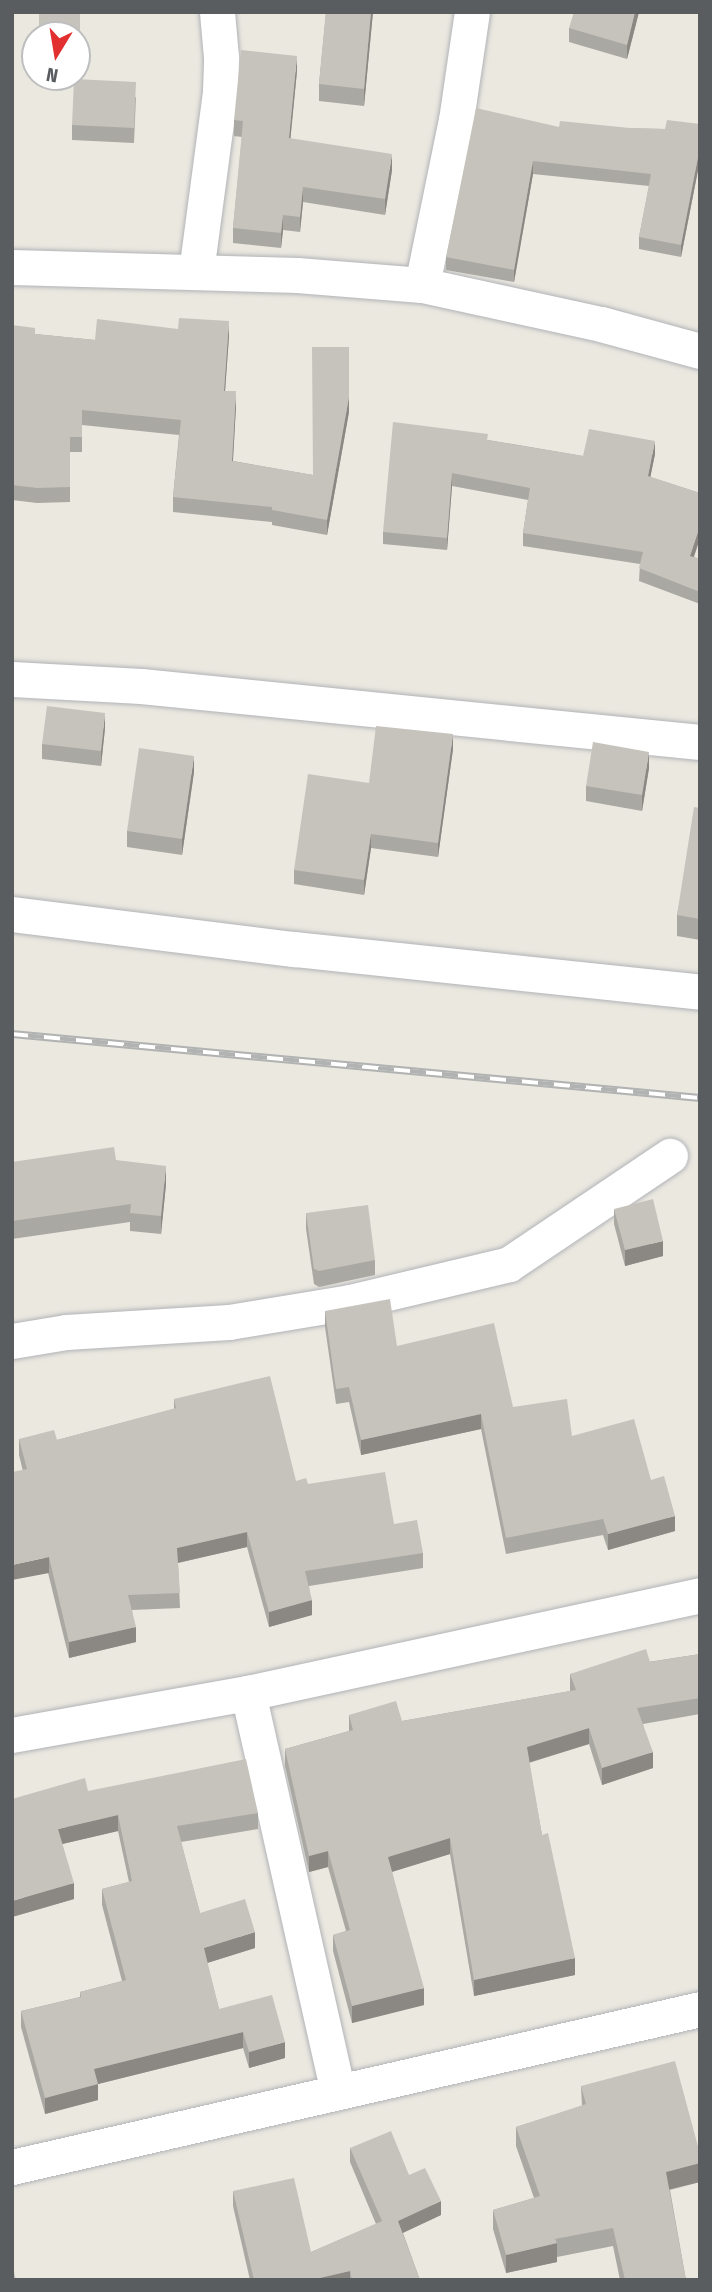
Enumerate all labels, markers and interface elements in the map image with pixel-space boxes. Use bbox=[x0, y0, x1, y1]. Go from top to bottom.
north arrow bbox=[21, 21, 91, 91]
text: N bbox=[45, 63, 60, 88]

